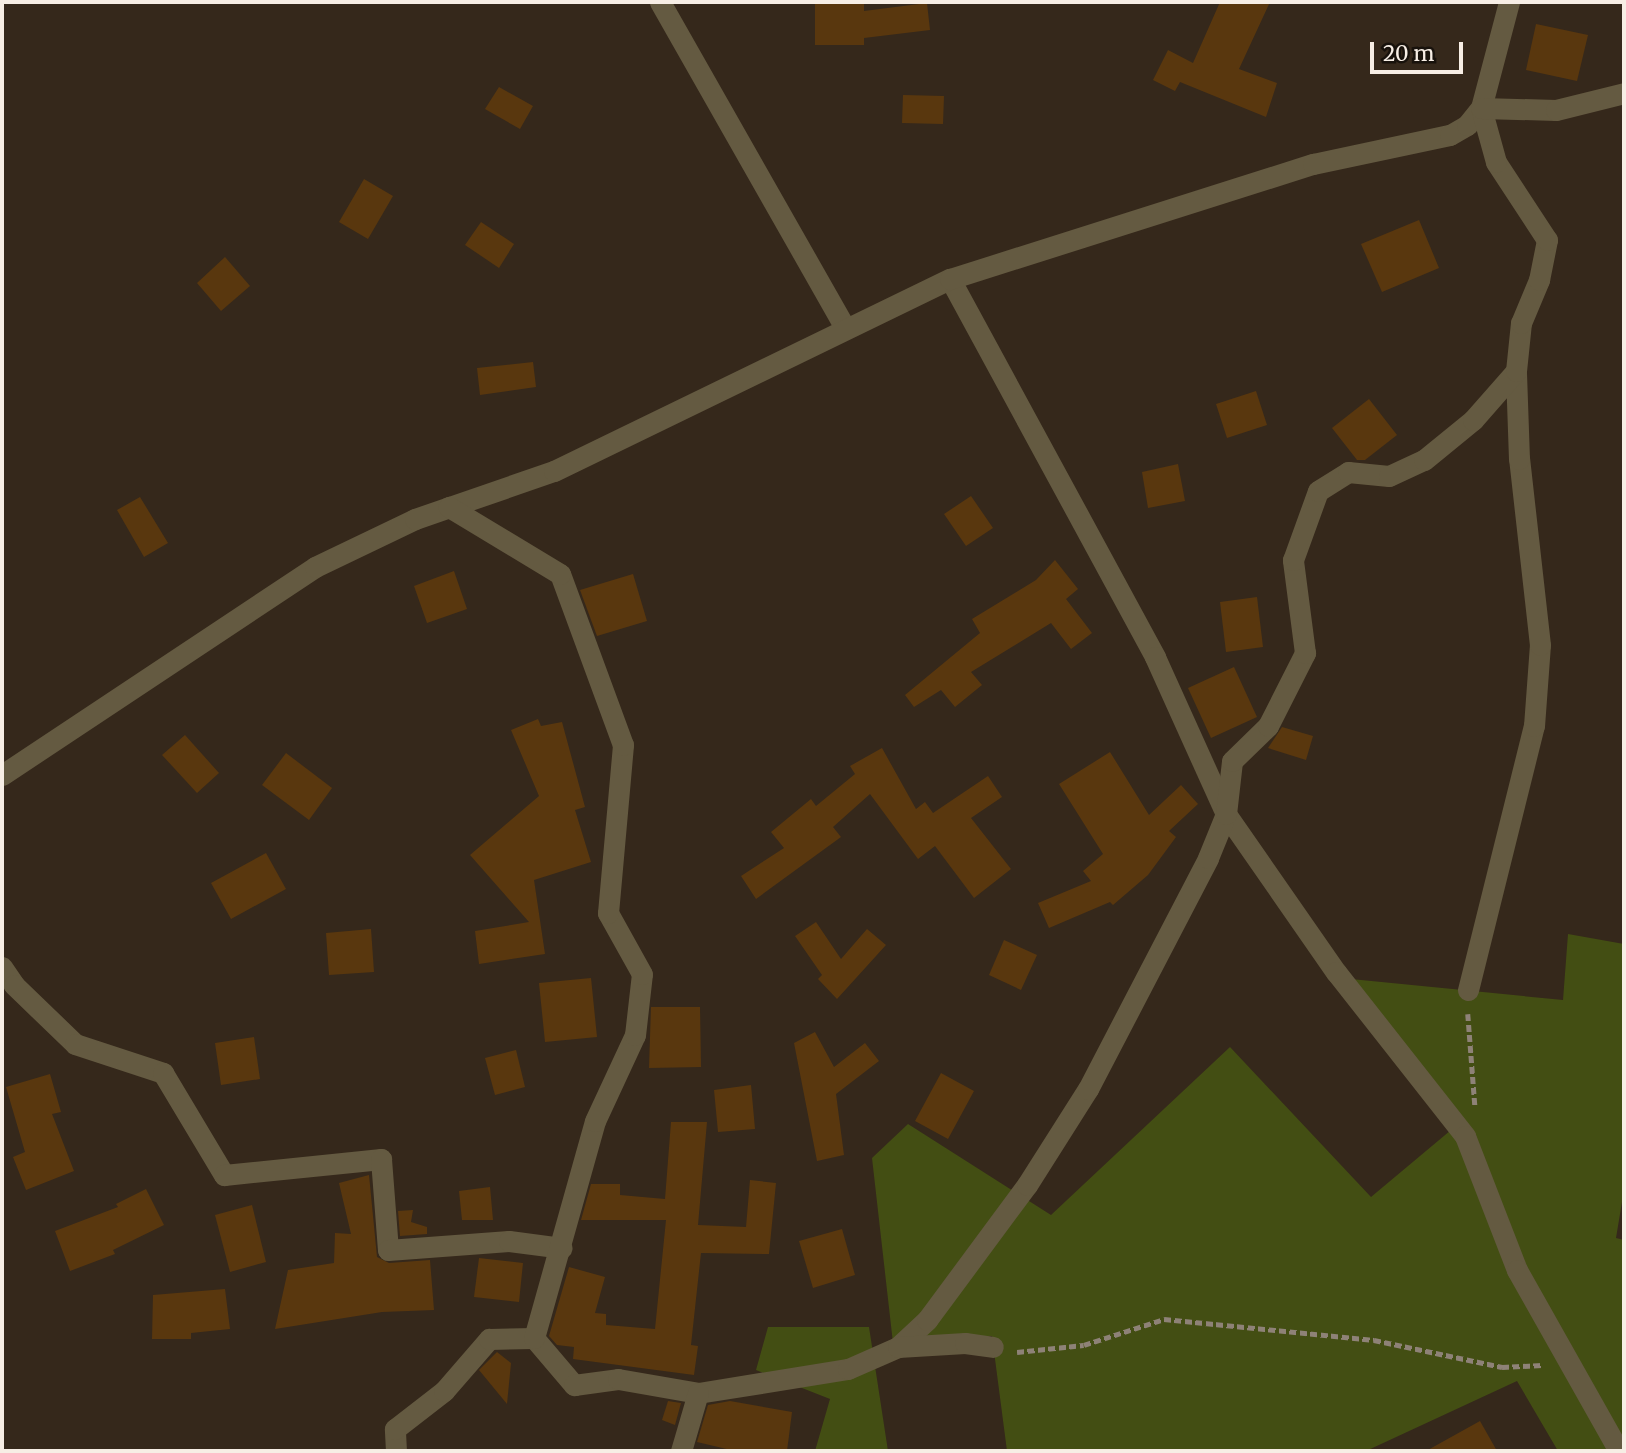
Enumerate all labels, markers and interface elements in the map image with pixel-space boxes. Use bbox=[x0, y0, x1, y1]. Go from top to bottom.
scale bar bbox=[1374, 28, 1467, 72]
text: 20 m bbox=[1383, 40, 1434, 67]

